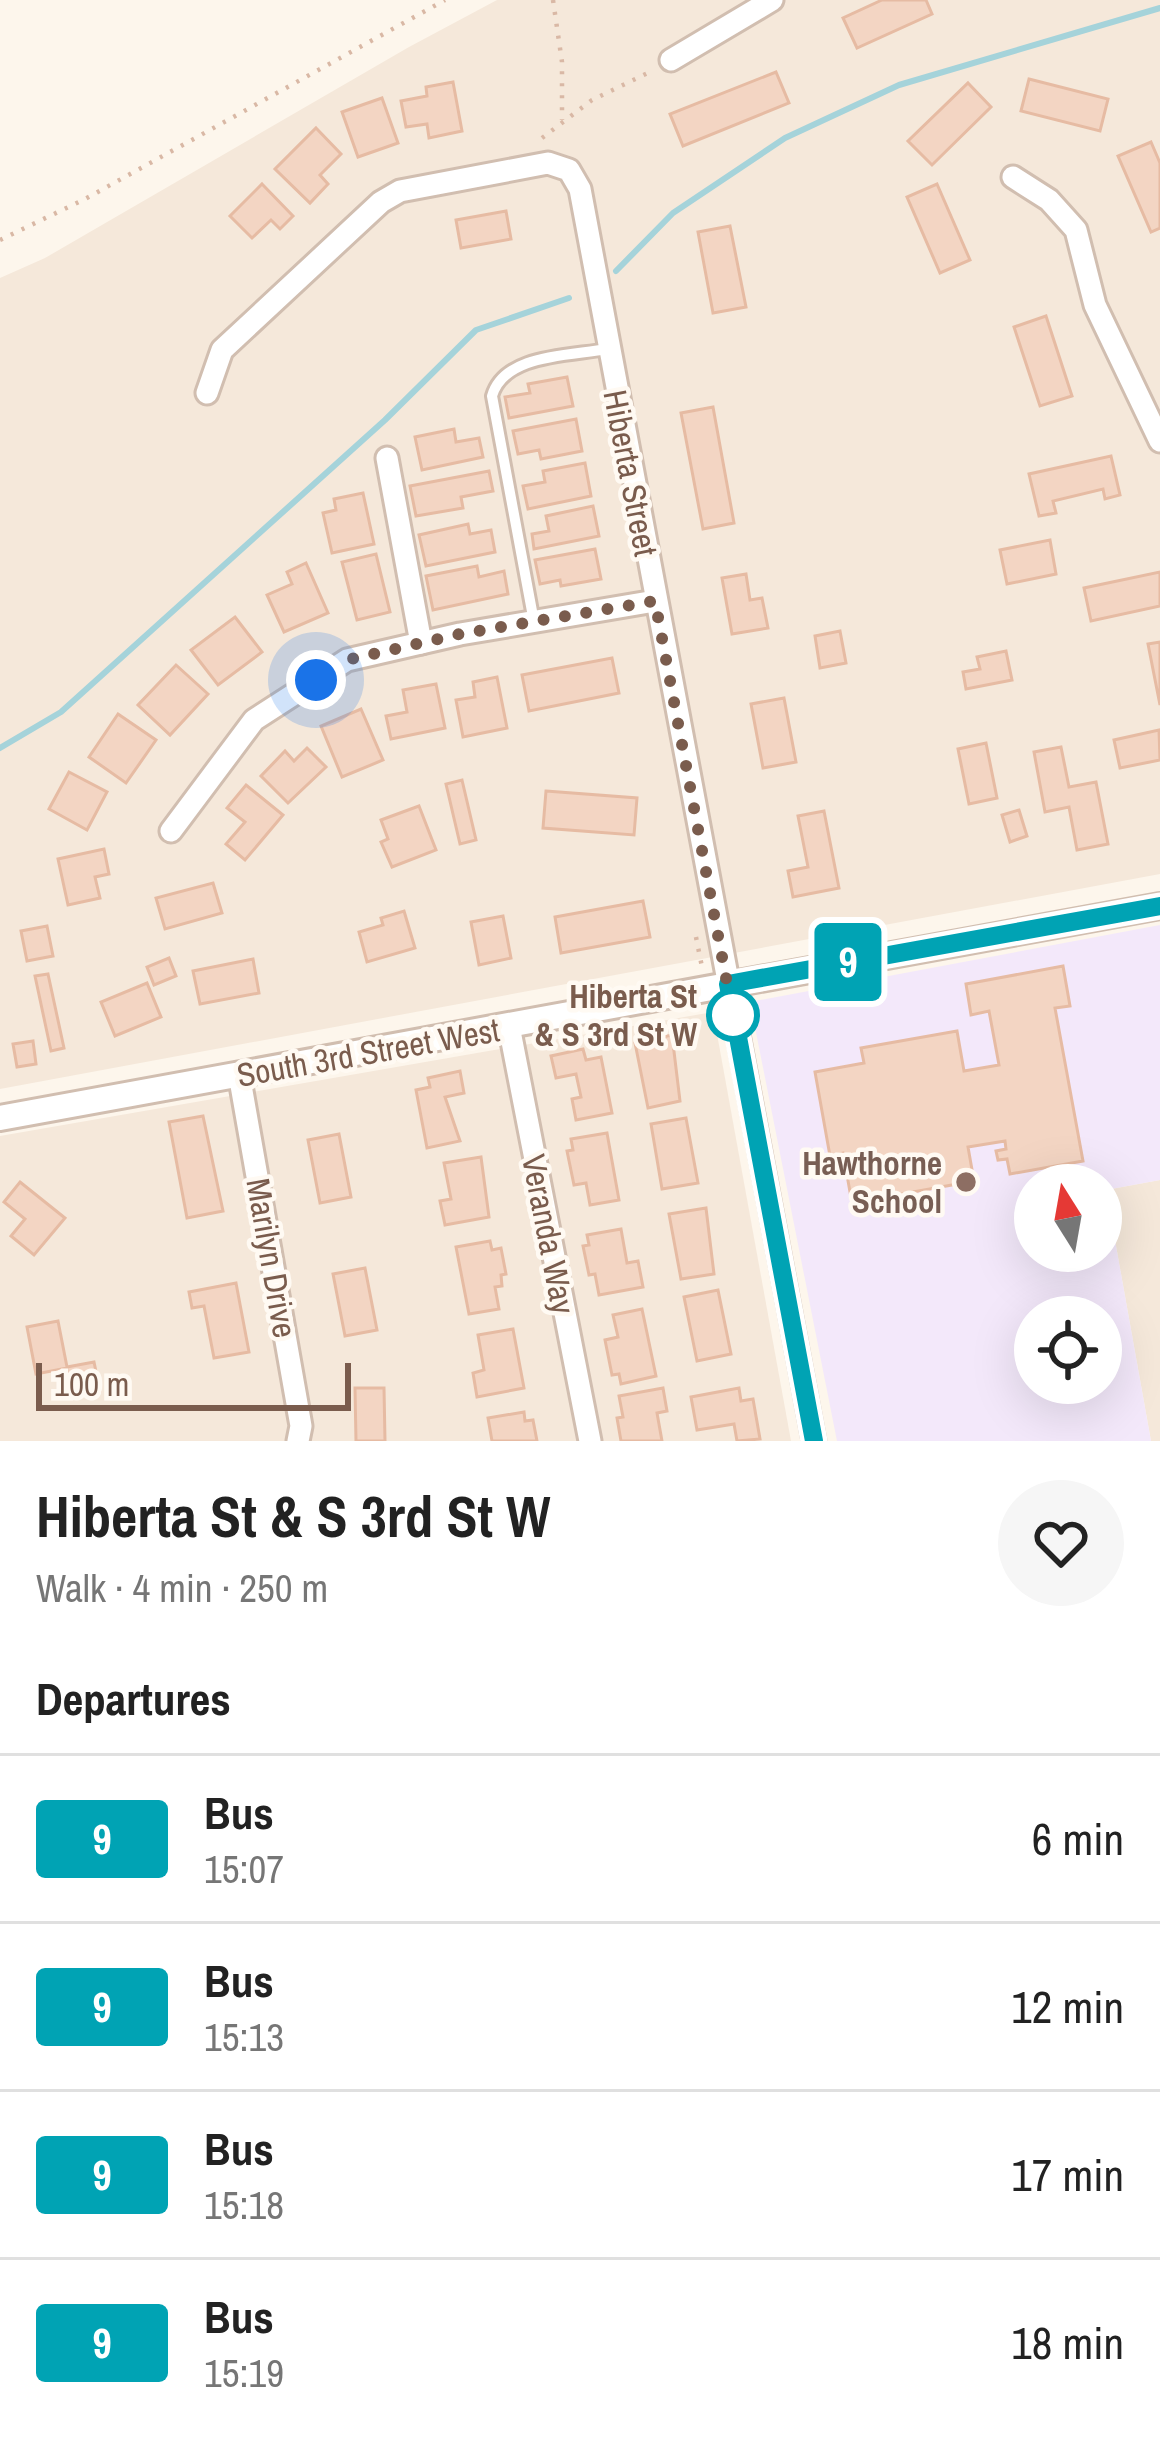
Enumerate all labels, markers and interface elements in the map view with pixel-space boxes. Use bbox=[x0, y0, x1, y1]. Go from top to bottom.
street label: Hiberta Street bbox=[593, 386, 669, 560]
your location bbox=[286, 650, 346, 710]
line badge: 9 bbox=[809, 923, 887, 1001]
text: 9 bbox=[838, 934, 858, 990]
place label: Hiberta St & S 3rd St W bbox=[535, 974, 697, 1056]
marker: Hiberta St & S 3rd St W bbox=[708, 990, 758, 1040]
street label: South 3rd Street West bbox=[233, 1007, 503, 1097]
place label: Hawthorne School bbox=[802, 1141, 942, 1223]
street label: Veranda Way bbox=[512, 1151, 586, 1318]
north arrow bbox=[1014, 1164, 1122, 1272]
map controls bbox=[1014, 1164, 1122, 1404]
marker: Hawthorne School bbox=[953, 1169, 979, 1195]
street label: Marilyn Drive bbox=[236, 1175, 308, 1341]
button: locate bbox=[1014, 1296, 1122, 1404]
scale bar bbox=[36, 1357, 351, 1410]
text: 100 m bbox=[54, 1362, 129, 1406]
text: Hiberta St & S 3rd St W bbox=[36, 1478, 550, 1555]
button: heart bbox=[998, 1480, 1124, 1606]
text: Walk · 4 min · 250 m bbox=[36, 1562, 328, 1614]
text: Departures bbox=[36, 1668, 231, 1729]
text: Bus bbox=[204, 1782, 274, 1843]
text: 6 min bbox=[1032, 1808, 1124, 1869]
text: 9 bbox=[92, 1811, 112, 1867]
text: 15:07 bbox=[204, 1843, 284, 1895]
text: Bus bbox=[204, 1950, 274, 2011]
text: 12 min bbox=[1011, 1976, 1124, 2037]
text: 9 bbox=[92, 1979, 112, 2035]
text: 15:13 bbox=[204, 2011, 284, 2063]
text: Bus bbox=[204, 2118, 274, 2179]
text: 17 min bbox=[1011, 2144, 1124, 2205]
text: 9 bbox=[92, 2147, 112, 2203]
text: 15:18 bbox=[204, 2179, 284, 2231]
text: Bus bbox=[204, 2286, 274, 2347]
text: 18 min bbox=[1011, 2312, 1124, 2373]
text: 9 bbox=[92, 2315, 112, 2371]
text: 15:19 bbox=[204, 2347, 284, 2399]

